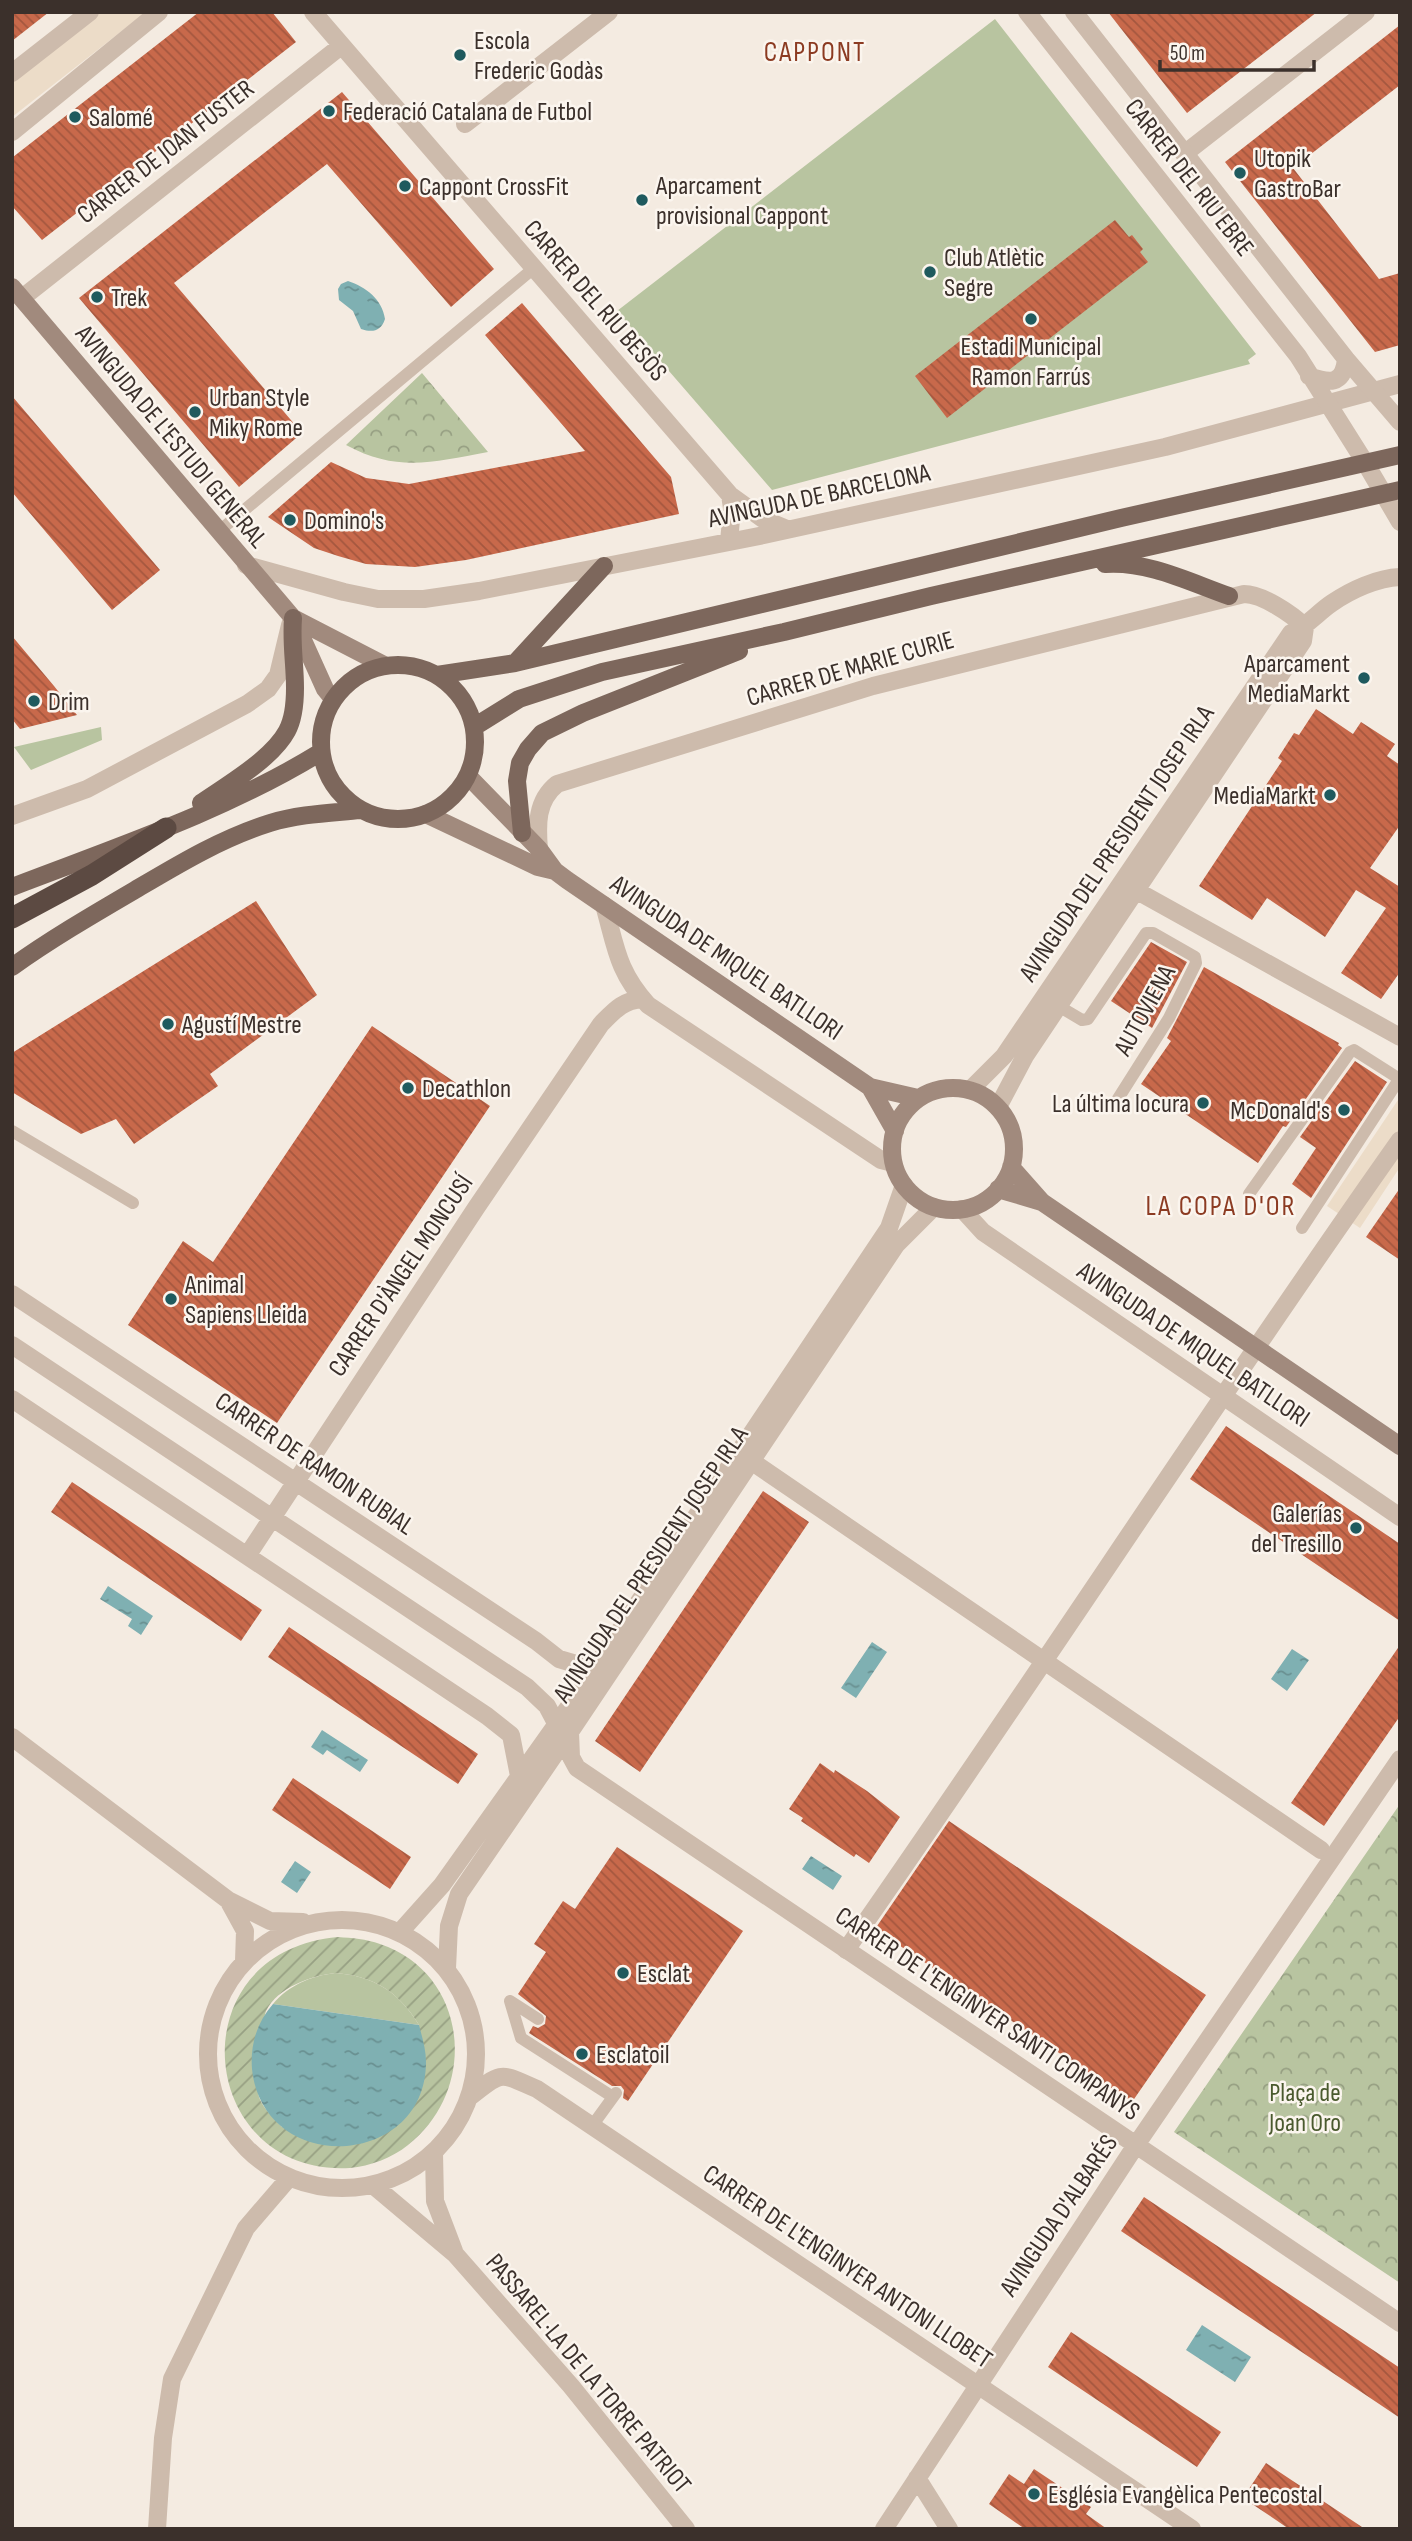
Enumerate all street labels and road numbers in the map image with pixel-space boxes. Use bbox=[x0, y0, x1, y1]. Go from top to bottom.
street label: CARRER DE JOAN FUSTER bbox=[71, 73, 261, 231]
street label: CARRER DEL RIU EBRE bbox=[1118, 93, 1260, 263]
street label: CARRER DEL RIU BESÒS bbox=[516, 214, 673, 388]
street label: AVINGUDA DE L'ESTUDI GENERAL bbox=[68, 318, 273, 555]
street label: AVINGUDA DE BARCELONA bbox=[705, 458, 934, 535]
street label: CARRER DE MARIE CURIE bbox=[743, 625, 958, 714]
street label: AVINGUDA DEL PRESIDENT JOSEP IRLA bbox=[1013, 699, 1222, 989]
street label: AVINGUDA DE MIQUEL BATLLORI bbox=[603, 868, 848, 1048]
street label: AUTOVIENA bbox=[1107, 959, 1183, 1062]
street label: CARRER D'ÀNGEL MONCUSÍ bbox=[322, 1169, 480, 1383]
street label: AVINGUDA DE MIQUEL BATLLORI bbox=[1070, 1255, 1315, 1435]
street label: CARRER DE RAMON RUBIAL bbox=[209, 1386, 420, 1542]
street label: AVINGUDA DEL PRESIDENT JOSEP IRLA bbox=[547, 1420, 756, 1710]
street label: CARRER DE L'ENGINYER SANTI COMPANYS bbox=[829, 1901, 1145, 2128]
street label: AVINGUDA D'ALBARÉS bbox=[993, 2129, 1125, 2303]
street label: CARRER DE L'ENGINYER ANTONI LLOBET bbox=[697, 2159, 998, 2376]
street label: PASSAREL·LA DE LA TORRE PATRIOT bbox=[479, 2248, 697, 2500]

